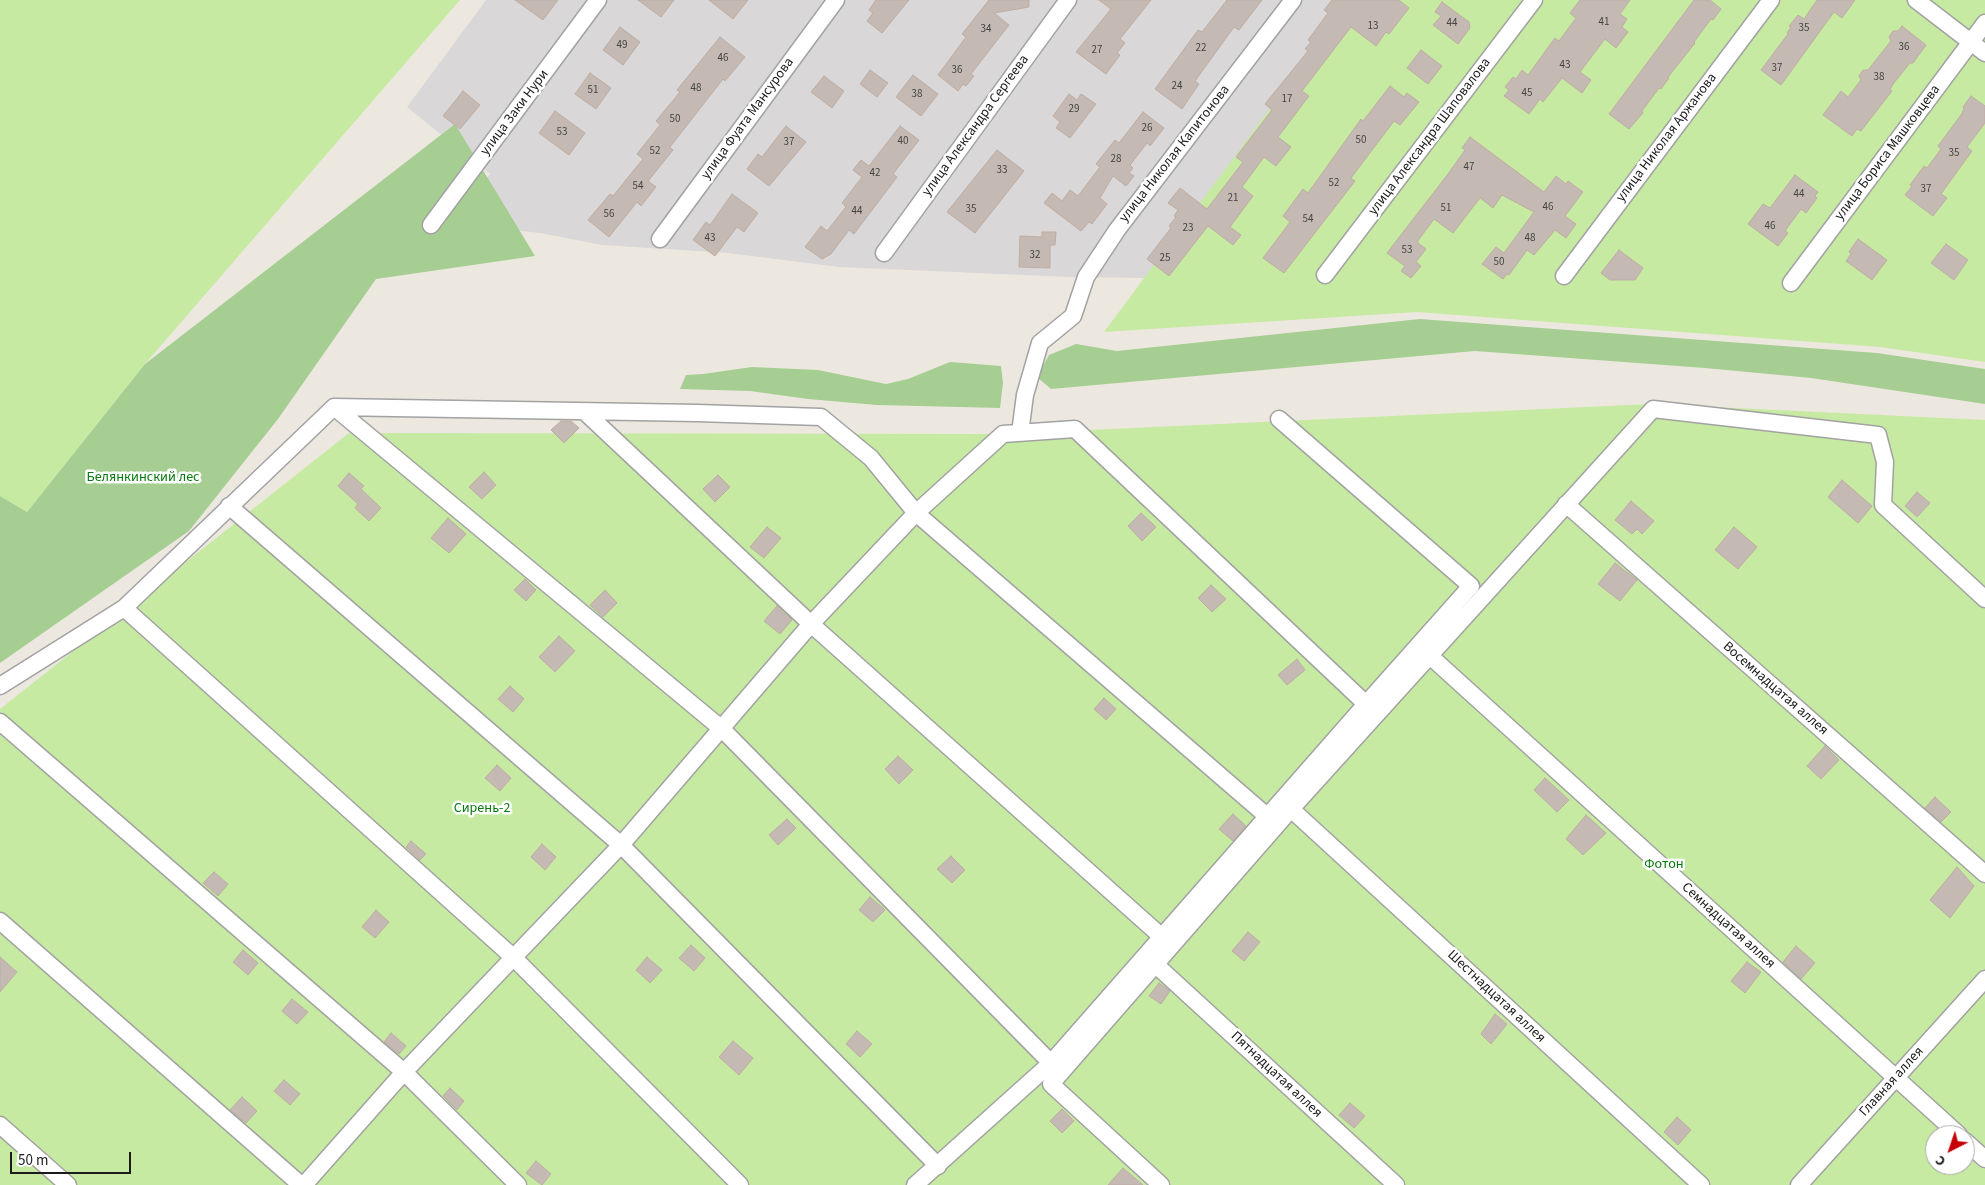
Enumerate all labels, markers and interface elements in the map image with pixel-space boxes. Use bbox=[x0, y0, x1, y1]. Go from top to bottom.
house number: 41 bbox=[1599, 16, 1609, 30]
house number: 44 bbox=[1447, 17, 1457, 31]
house number: 13 bbox=[1368, 20, 1378, 34]
house number: 35 bbox=[1799, 22, 1809, 36]
house number: 34 bbox=[981, 23, 991, 37]
house number: 49 bbox=[617, 39, 627, 53]
house number: 36 bbox=[1899, 41, 1909, 55]
house number: 22 bbox=[1196, 42, 1206, 56]
house number: 27 bbox=[1092, 44, 1102, 58]
house number: 46 bbox=[718, 52, 728, 66]
street label: улица Александра Сергеева bbox=[919, 52, 1033, 200]
street label: улица Фуата Мансурова bbox=[698, 55, 798, 183]
street label: улица Александра Шаповалова bbox=[1365, 55, 1495, 219]
house number: 43 bbox=[1560, 59, 1570, 73]
house number: 37 bbox=[1772, 62, 1782, 76]
house number: 36 bbox=[952, 64, 962, 78]
street label: улица Заки Нури bbox=[477, 67, 553, 159]
street label: улица Николая Аржанова bbox=[1613, 70, 1721, 206]
house number: 38 bbox=[1874, 71, 1884, 85]
house number: 24 bbox=[1172, 80, 1182, 94]
house number: 48 bbox=[691, 82, 701, 96]
street label: улица Николая Капитонова bbox=[1116, 82, 1234, 226]
street label: улица Бориса Машковцева bbox=[1832, 82, 1944, 224]
house number: 51 bbox=[588, 84, 598, 98]
house number: 45 bbox=[1522, 87, 1532, 101]
house number: 38 bbox=[912, 88, 922, 102]
house number: 17 bbox=[1282, 93, 1292, 107]
house number: 29 bbox=[1069, 103, 1079, 117]
house number: 50 bbox=[670, 113, 680, 127]
house number: 26 bbox=[1142, 122, 1152, 136]
house number: 53 bbox=[557, 126, 567, 140]
house number: 50 bbox=[1356, 134, 1366, 148]
house number: 40 bbox=[898, 135, 908, 149]
house number: 37 bbox=[784, 136, 794, 150]
house number: 52 bbox=[650, 145, 660, 159]
house number: 35 bbox=[1949, 147, 1959, 161]
house number: 28 bbox=[1111, 153, 1121, 167]
house number: 47 bbox=[1464, 161, 1474, 175]
house number: 33 bbox=[997, 164, 1007, 178]
house number: 42 bbox=[870, 167, 880, 181]
house number: 52 bbox=[1329, 177, 1339, 191]
house number: 54 bbox=[633, 180, 643, 194]
house number: 37 bbox=[1921, 183, 1931, 197]
house number: 44 bbox=[1794, 188, 1804, 202]
house number: 21 bbox=[1228, 192, 1238, 206]
house number: 46 bbox=[1543, 201, 1553, 215]
house number: 51 bbox=[1441, 202, 1451, 216]
house number: 35 bbox=[966, 203, 976, 217]
house number: 44 bbox=[852, 205, 862, 219]
house number: 56 bbox=[604, 208, 614, 222]
house number: 54 bbox=[1303, 213, 1313, 227]
house number: 46 bbox=[1765, 220, 1775, 234]
house number: 23 bbox=[1183, 222, 1193, 236]
house number: 43 bbox=[705, 232, 715, 246]
house number: 48 bbox=[1525, 232, 1535, 246]
house number: 53 bbox=[1402, 244, 1412, 258]
house number: 32 bbox=[1030, 249, 1040, 263]
house number: 25 bbox=[1160, 252, 1170, 266]
house number: 50 bbox=[1494, 256, 1504, 270]
park label: Белянкинский лес bbox=[87, 470, 199, 486]
street label: Восемнадцатая аллея bbox=[1719, 639, 1831, 739]
park label: Сирень-2 bbox=[454, 801, 510, 817]
park label: Фотон bbox=[1644, 857, 1684, 873]
street label: Семнадцатая аллея bbox=[1678, 880, 1778, 972]
street label: Шестнадцатая аллея bbox=[1443, 947, 1549, 1047]
street label: Пятнадцатая аллея bbox=[1227, 1028, 1325, 1122]
street label: Главная аллея bbox=[1856, 1044, 1928, 1120]
north arrow bbox=[1925, 1125, 1975, 1175]
scale bar bbox=[12, 1142, 134, 1174]
text: 50 m bbox=[18, 1150, 48, 1171]
text: С bbox=[1931, 1150, 1950, 1171]

